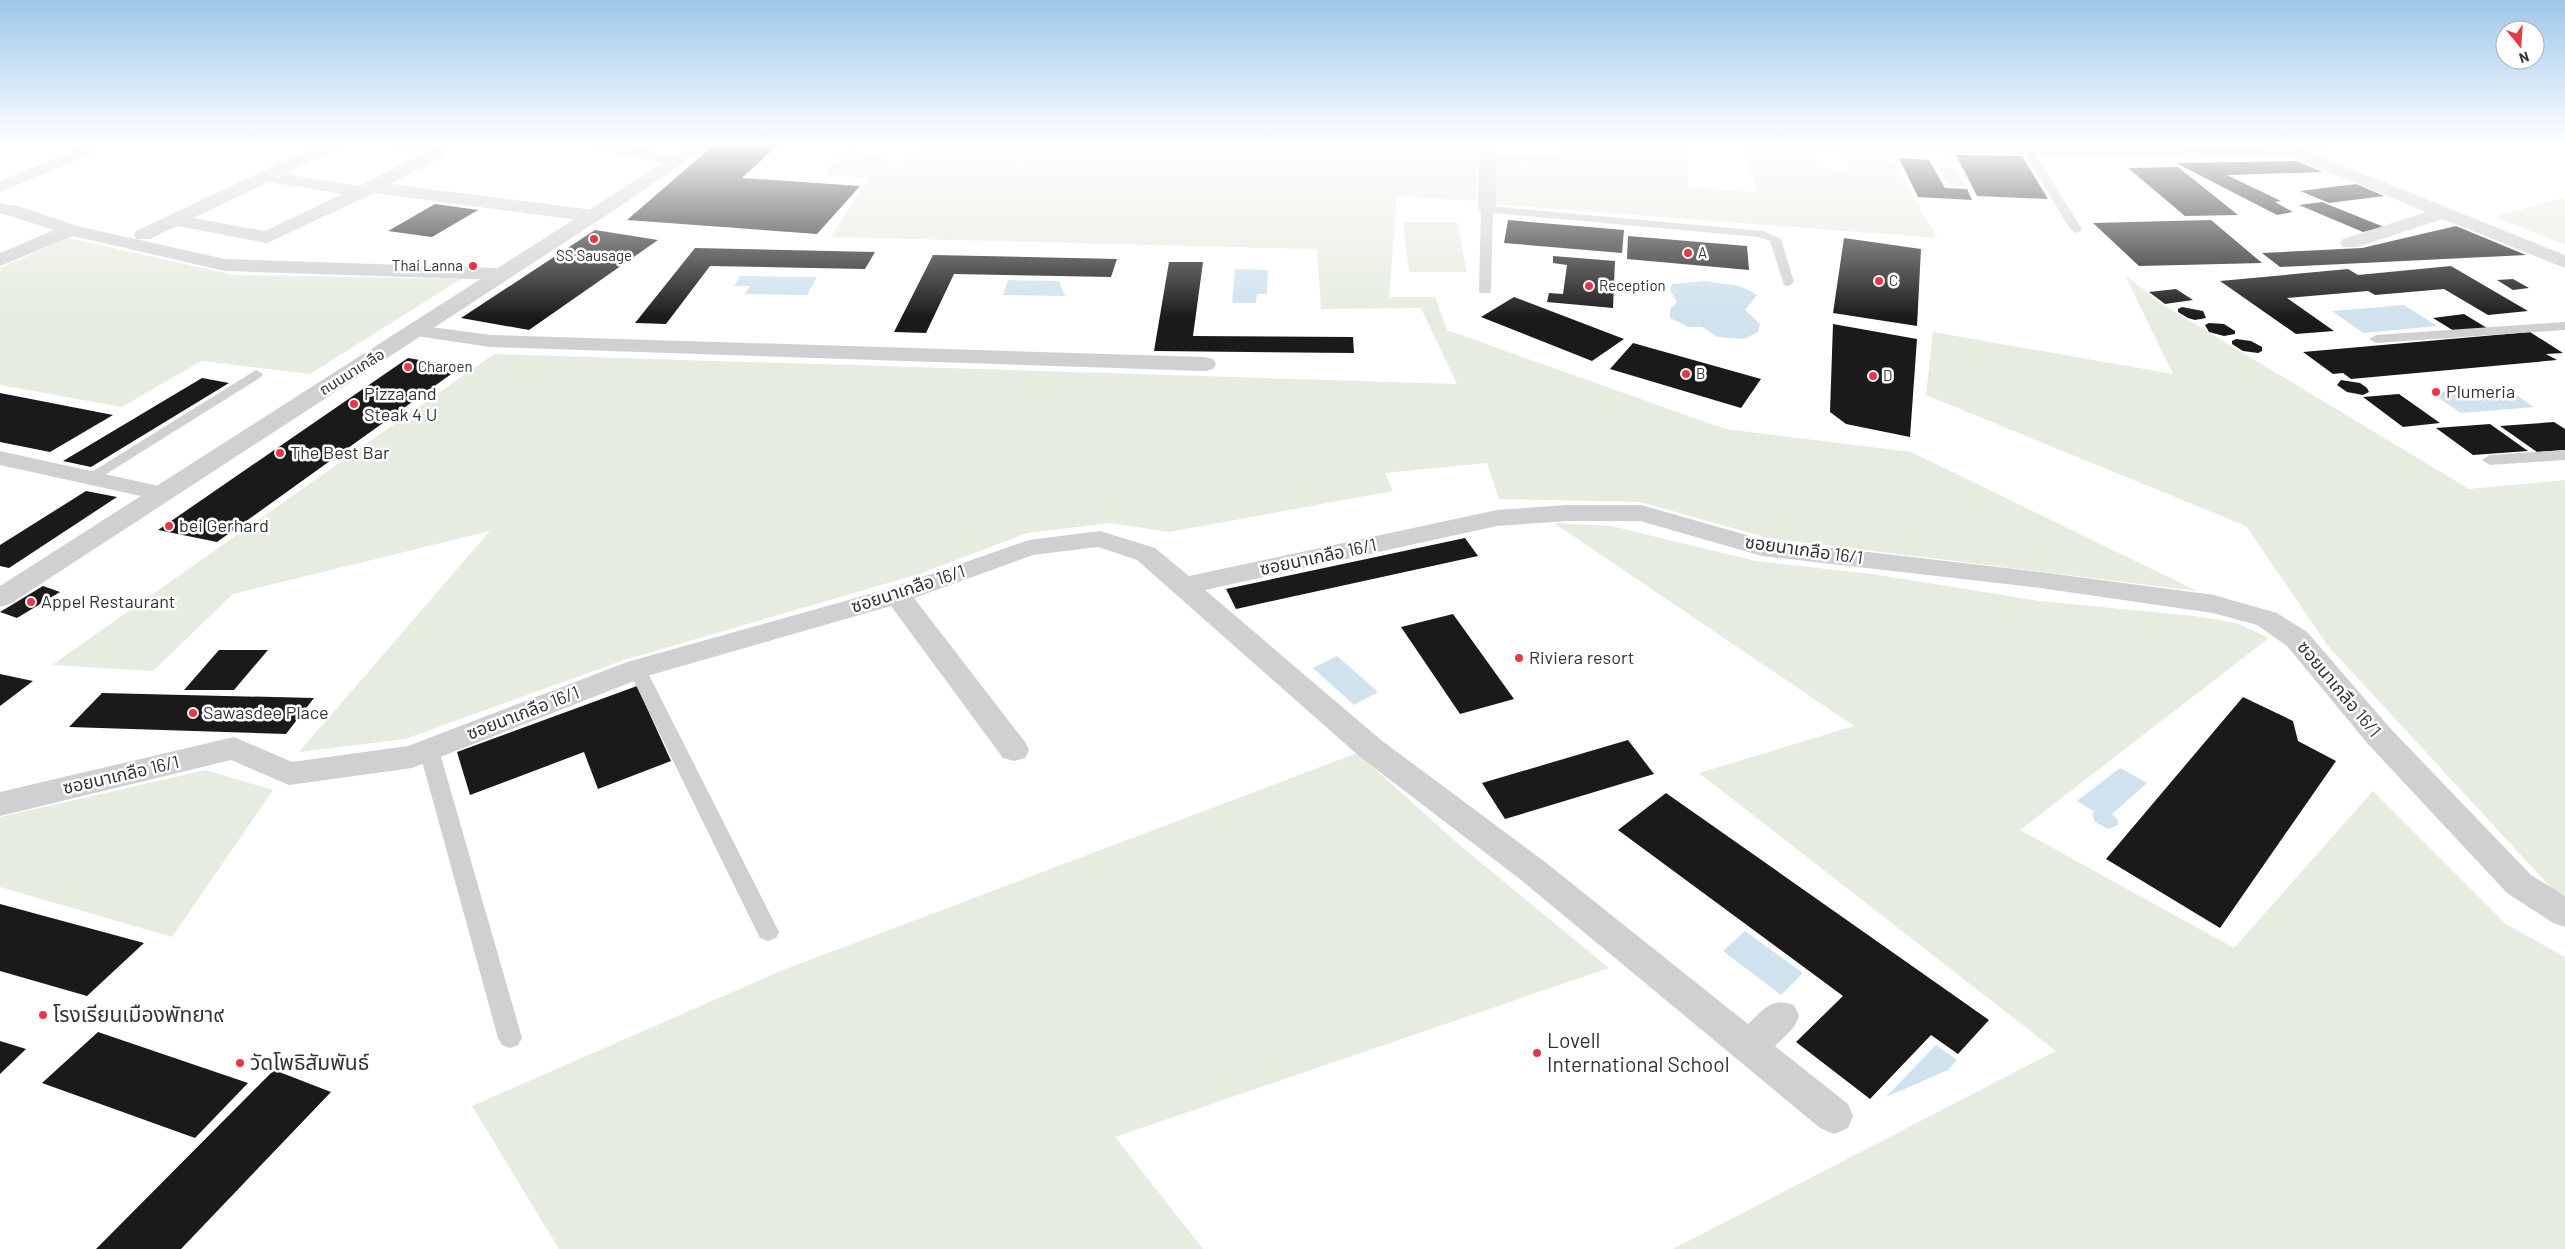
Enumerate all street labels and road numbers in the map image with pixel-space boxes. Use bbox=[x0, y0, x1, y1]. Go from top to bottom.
street label: ถนนนาเกลือ bbox=[316, 344, 387, 398]
street label: ซอยนาเกลือ 16/1 bbox=[1744, 530, 1864, 568]
street label: ซอยนาเกลือ 16/1 bbox=[1257, 533, 1378, 579]
street label: ซอยนาเกลือ 16/1 bbox=[848, 559, 968, 617]
street label: ซอยนาเกลือ 16/1 bbox=[2293, 636, 2386, 741]
street label: ซอยนาเกลือ 16/1 bbox=[463, 681, 582, 744]
street label: ซอยนาเกลือ 16/1 bbox=[60, 750, 181, 798]

